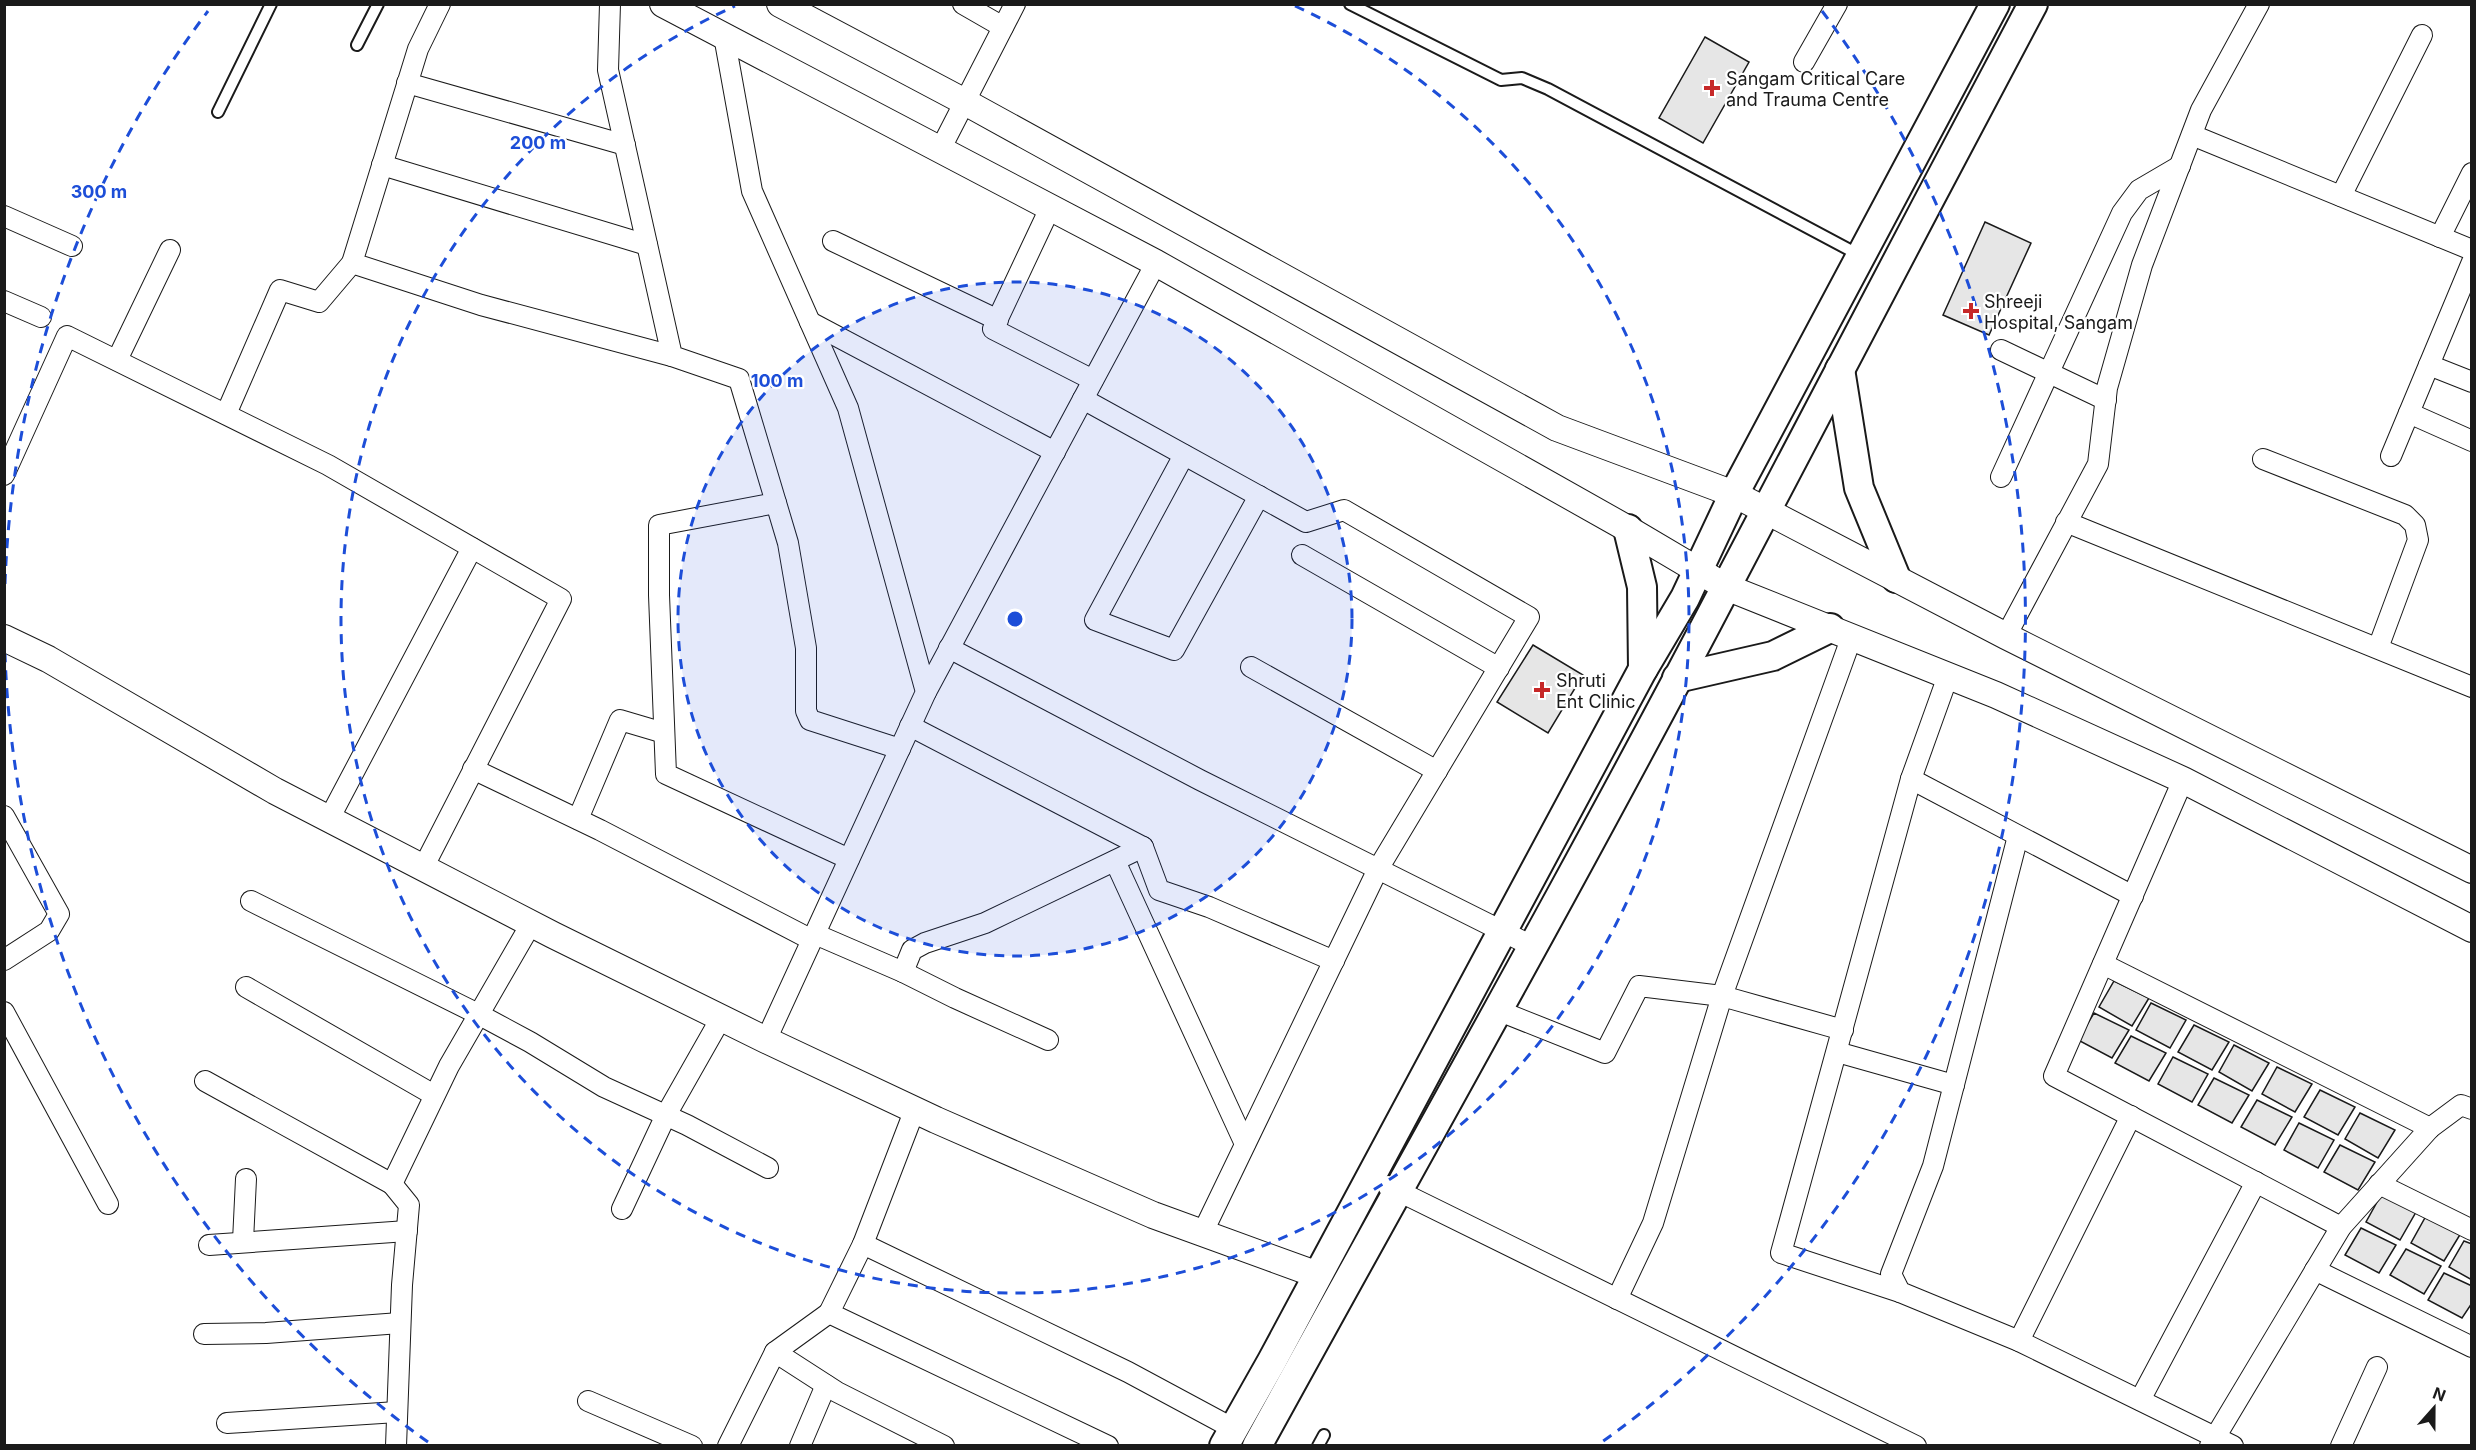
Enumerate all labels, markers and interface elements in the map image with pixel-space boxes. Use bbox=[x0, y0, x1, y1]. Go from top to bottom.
place label: Sangam Critical Care and Trauma Centre bbox=[1726, 68, 1905, 110]
marker: Sangam Critical Care and Trauma Centre bbox=[1703, 79, 1721, 97]
text: 200 m bbox=[510, 132, 566, 153]
text: 300 m bbox=[71, 181, 127, 202]
place label: Shreeji Hospital, Sangam bbox=[1984, 291, 2133, 333]
marker: Shreeji Hospital, Sangam bbox=[1962, 302, 1980, 320]
text: 100 m bbox=[751, 370, 803, 391]
centre of rings bbox=[1005, 609, 1025, 629]
place label: Shruti Ent Clinic bbox=[1556, 670, 1636, 712]
marker: Shruti Ent Clinic bbox=[1533, 681, 1551, 699]
north arrow bbox=[2404, 1378, 2464, 1438]
text: N bbox=[2430, 1382, 2449, 1406]

